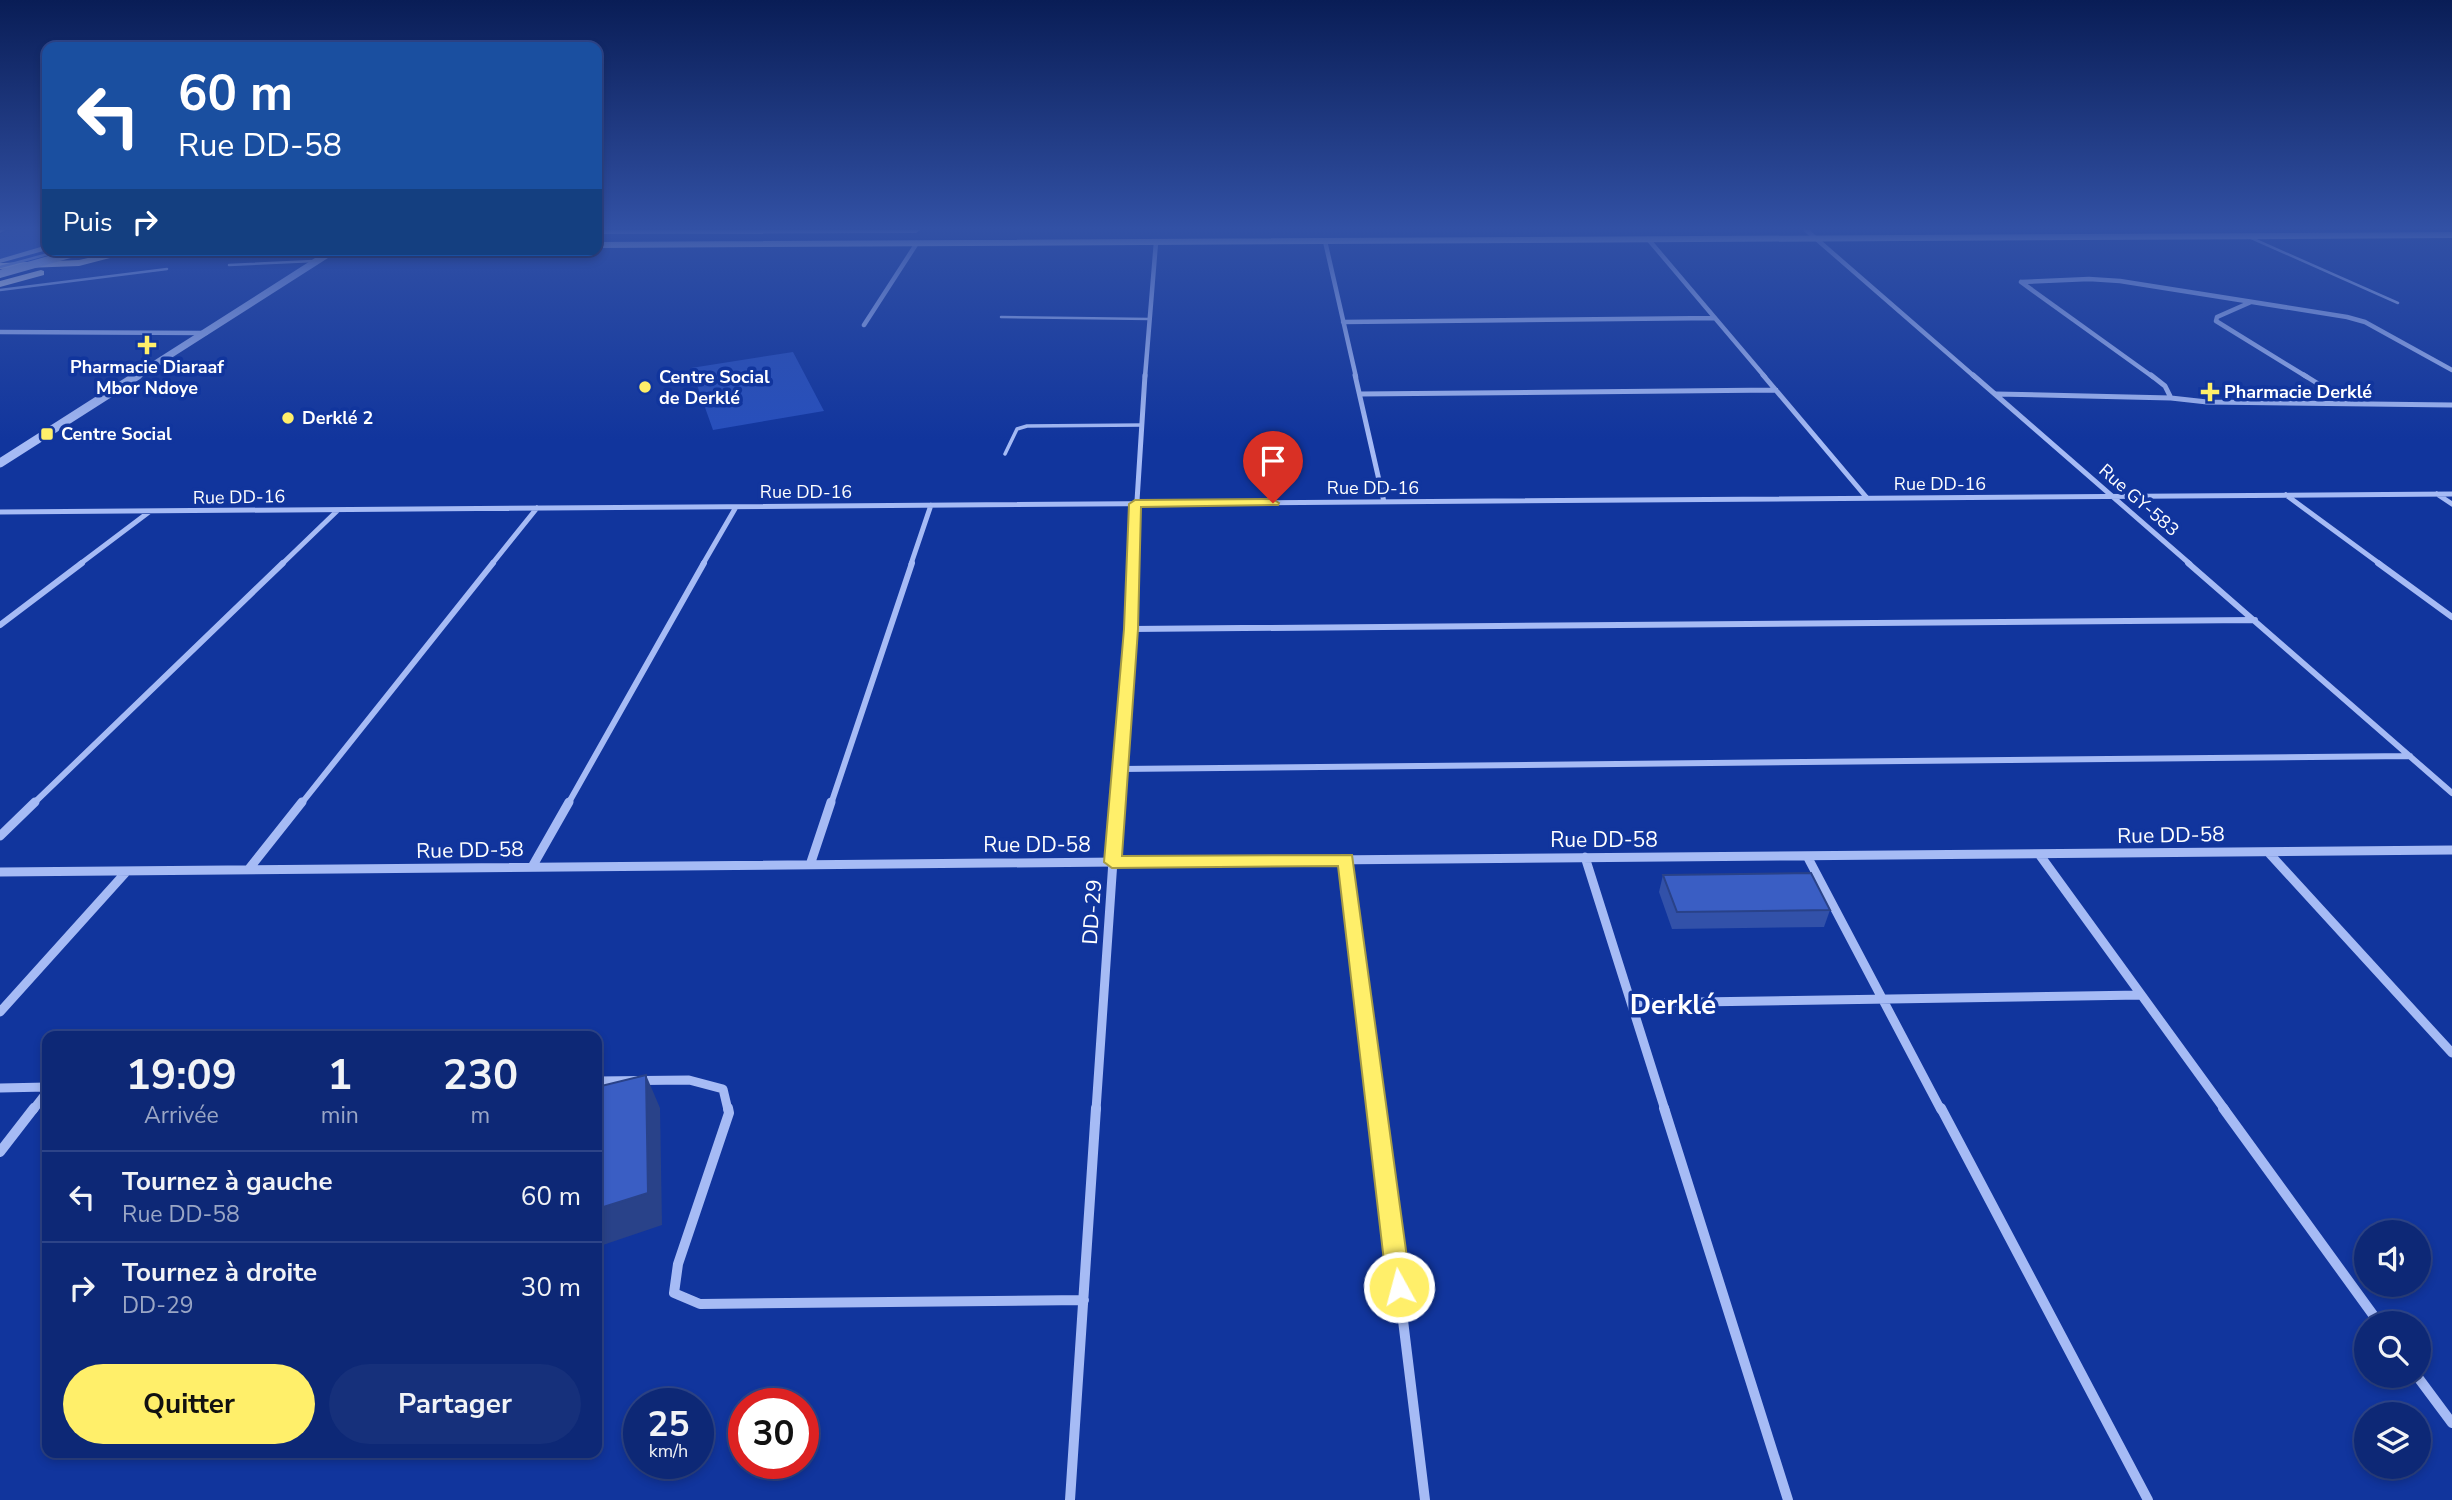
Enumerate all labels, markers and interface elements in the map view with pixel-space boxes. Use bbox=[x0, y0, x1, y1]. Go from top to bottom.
text: 60 m bbox=[178, 60, 293, 127]
icon: left bbox=[63, 70, 154, 161]
text: Rue DD-58 bbox=[178, 124, 342, 167]
icon: right bbox=[126, 203, 164, 241]
text: Puis bbox=[63, 205, 112, 240]
marker: Pharmacie Diaraaf Mbor Ndoye bbox=[139, 337, 155, 353]
place label: Pharmacie Diaraaf Mbor Ndoye bbox=[70, 355, 224, 400]
place label: Centre Social de Derklé bbox=[659, 365, 770, 410]
marker: Centre Social de Derklé bbox=[637, 379, 653, 395]
place label: Pharmacie Derklé bbox=[2224, 380, 2372, 404]
marker: Pharmacie Derklé bbox=[2202, 384, 2218, 400]
place label: Derklé 2 bbox=[302, 406, 373, 430]
marker: Derklé 2 bbox=[280, 410, 296, 426]
place label: Centre Social bbox=[61, 422, 172, 446]
marker: Centre Social bbox=[39, 426, 55, 442]
pin bbox=[1243, 431, 1303, 503]
icon: arrive bbox=[1254, 442, 1292, 480]
street label: Rue GY-583 bbox=[2094, 458, 2184, 542]
street label: Rue DD-16 bbox=[1894, 472, 1986, 496]
street label: Rue DD-16 bbox=[1327, 476, 1419, 500]
street label: Rue DD-16 bbox=[760, 480, 852, 504]
street label: Rue DD-16 bbox=[193, 484, 285, 510]
street label: Rue DD-58 bbox=[2117, 820, 2225, 850]
street label: Rue DD-58 bbox=[1550, 826, 1658, 854]
street label: Rue DD-58 bbox=[983, 831, 1091, 859]
street label: Rue DD-58 bbox=[416, 835, 524, 865]
street label: DD-29 bbox=[1076, 878, 1108, 946]
district label: Derklé bbox=[1630, 986, 1716, 1024]
text: 19:09 bbox=[126, 1047, 237, 1104]
text: 1 bbox=[327, 1047, 352, 1104]
text: 230 bbox=[443, 1047, 518, 1104]
text: Arrivée bbox=[144, 1100, 219, 1131]
text: min bbox=[321, 1100, 359, 1131]
text: m bbox=[471, 1100, 490, 1131]
text: Tournez à gauche bbox=[122, 1164, 333, 1199]
icon: left bbox=[63, 1178, 101, 1216]
text: 60 m bbox=[521, 1179, 581, 1214]
text: Rue DD-58 bbox=[122, 1199, 240, 1230]
map controls bbox=[2354, 1220, 2431, 1479]
button: sound bbox=[2354, 1220, 2431, 1297]
position arrow bbox=[1362, 1250, 1436, 1324]
text: Tournez à droite bbox=[122, 1255, 317, 1290]
icon: right bbox=[63, 1269, 101, 1307]
text: 30 m bbox=[521, 1270, 581, 1305]
text: DD-29 bbox=[122, 1290, 193, 1321]
button: search bbox=[2354, 1311, 2431, 1388]
button: Quitter bbox=[63, 1364, 315, 1444]
button: Partager bbox=[329, 1364, 581, 1444]
speed limit sign: 30 bbox=[728, 1388, 819, 1479]
text: 25 bbox=[647, 1401, 690, 1448]
button: layers bbox=[2354, 1402, 2431, 1479]
text: km/h bbox=[649, 1439, 688, 1463]

